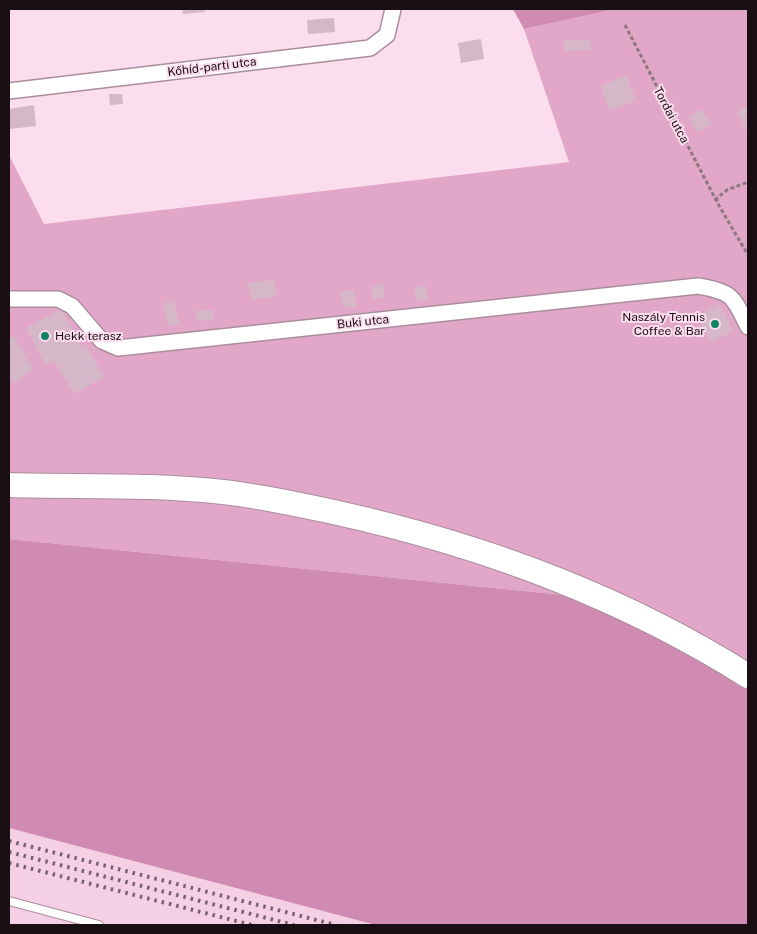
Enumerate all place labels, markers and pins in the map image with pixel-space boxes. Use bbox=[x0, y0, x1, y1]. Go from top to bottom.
place label: Naszály Tennis Coffee & Bar bbox=[622, 310, 705, 338]
marker: Naszály Tennis Coffee & Bar bbox=[709, 318, 721, 330]
place label: Hekk terasz bbox=[55, 329, 121, 343]
marker: Hekk terasz bbox=[39, 330, 51, 342]

